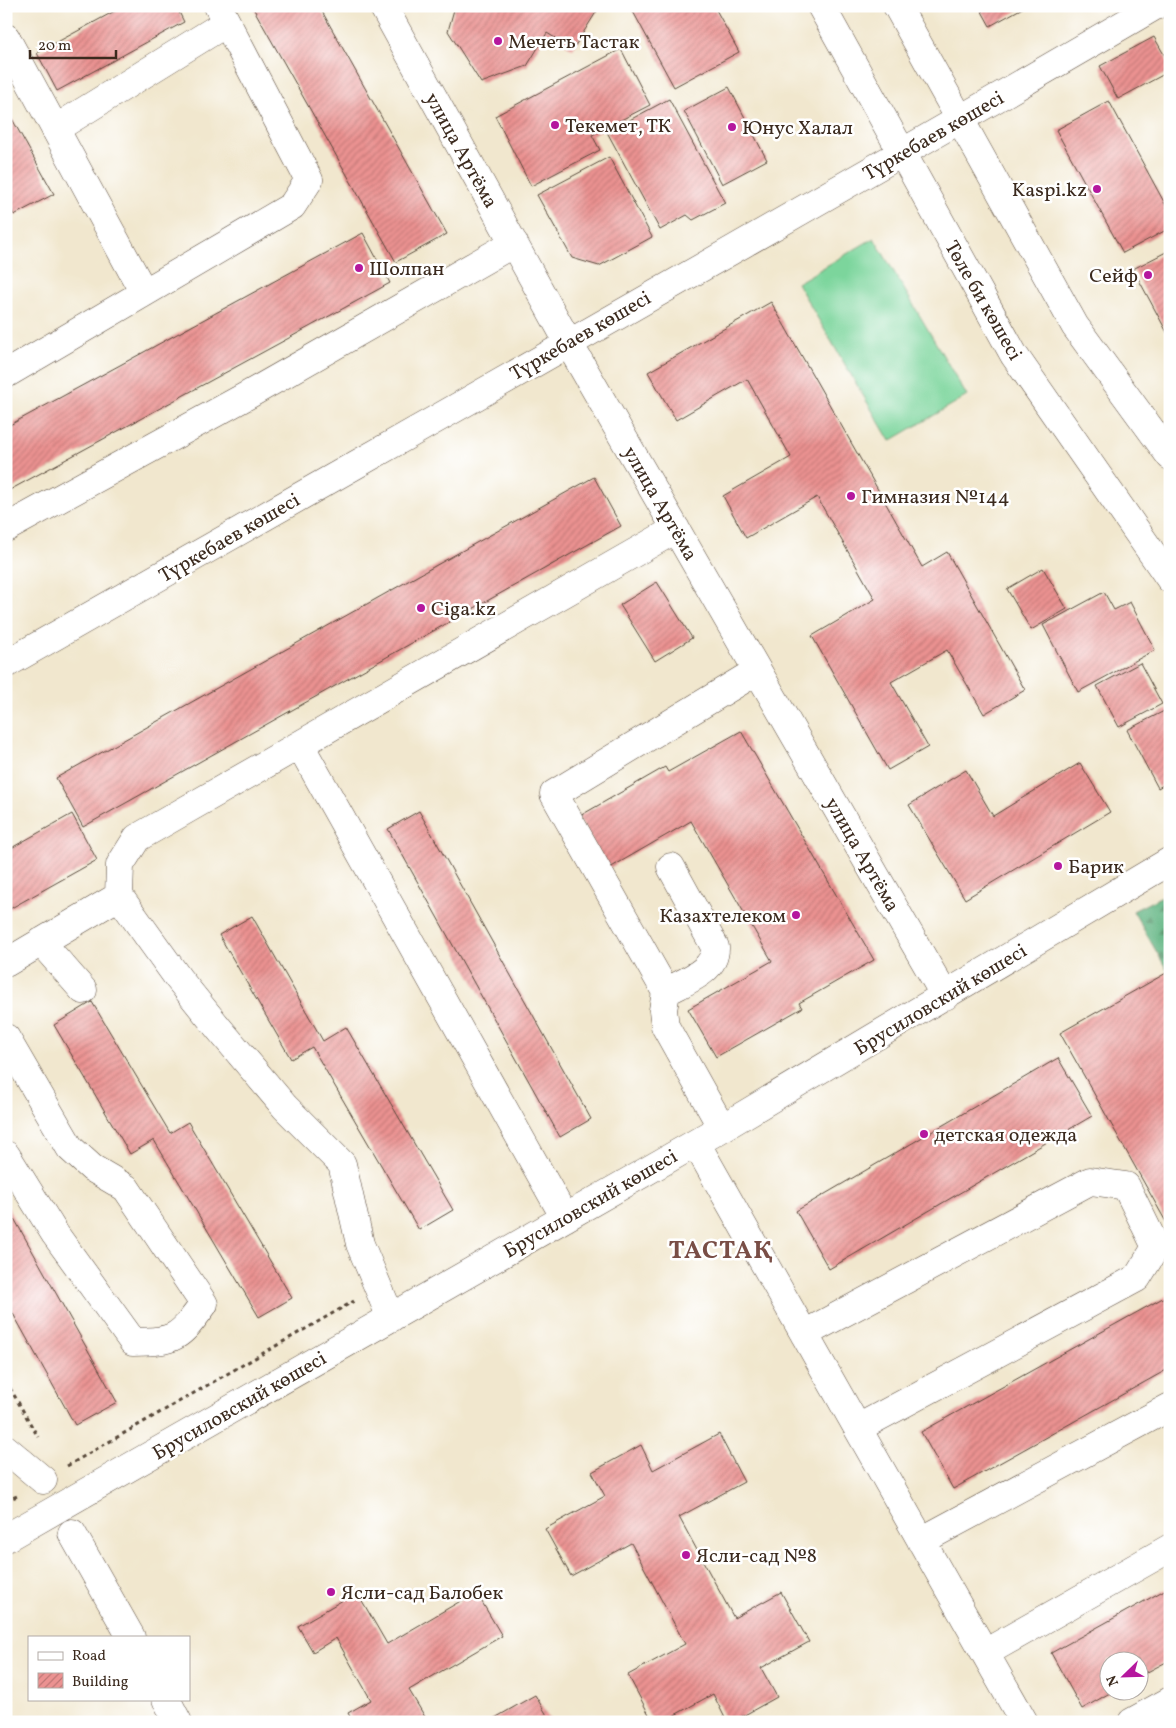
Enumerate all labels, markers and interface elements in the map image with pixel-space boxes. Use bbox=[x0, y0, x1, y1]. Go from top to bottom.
scale bar bbox=[30, 28, 116, 60]
place label: Мечеть Тастак bbox=[508, 29, 640, 57]
marker: Мечеть Тастак bbox=[492, 35, 504, 47]
text: 20 m bbox=[38, 36, 71, 57]
street label: Түркебаев көшесі bbox=[858, 85, 1010, 189]
street label: улица Артёма bbox=[417, 88, 504, 214]
place label: Текемет, ТК bbox=[565, 113, 671, 141]
place label: Юнус Халал bbox=[742, 115, 853, 143]
marker: Текемет, ТК bbox=[549, 119, 561, 131]
marker: Юнус Халал bbox=[726, 121, 738, 133]
place label: Kaspi.kz bbox=[1012, 177, 1087, 205]
marker: Kaspi.kz bbox=[1091, 183, 1103, 195]
street label: Төле би көшесі bbox=[937, 236, 1028, 366]
place label: Шолпан bbox=[369, 256, 445, 284]
marker: Шолпан bbox=[353, 262, 365, 274]
place label: Сейф bbox=[1089, 263, 1138, 291]
marker: Сейф bbox=[1142, 269, 1154, 281]
street label: Түркебаев көшесі bbox=[505, 285, 657, 389]
street label: улица Артёма bbox=[615, 441, 703, 567]
place label: Гимназия №144 bbox=[861, 484, 1010, 512]
street label: Түркебаев көшесі bbox=[154, 487, 306, 591]
marker: Гимназия №144 bbox=[845, 490, 857, 502]
place label: Ciga.kz bbox=[431, 596, 496, 624]
marker: Ciga.kz bbox=[415, 602, 427, 614]
street label: улица Артёма bbox=[817, 792, 905, 918]
place label: Барик bbox=[1068, 854, 1124, 882]
marker: Барик bbox=[1052, 860, 1064, 872]
place label: Казахтелеком bbox=[659, 903, 786, 931]
marker: Казахтелеком bbox=[790, 909, 802, 921]
street label: Брусиловский көшесі bbox=[849, 938, 1033, 1063]
place label: детская одежда bbox=[934, 1122, 1077, 1150]
marker: детская одежда bbox=[918, 1128, 930, 1140]
street label: Брусиловский көшесі bbox=[499, 1143, 683, 1266]
district label: ТАСТАҚ bbox=[668, 1234, 774, 1269]
street label: Брусиловский көшесі bbox=[148, 1345, 332, 1468]
place label: Ясли-сад №8 bbox=[696, 1543, 817, 1571]
marker: Ясли-сад №8 bbox=[680, 1549, 692, 1561]
place label: Ясли-сад Балобек bbox=[341, 1580, 503, 1608]
marker: Ясли-сад Балобек bbox=[325, 1586, 337, 1598]
legend bbox=[28, 1636, 190, 1700]
text: Road bbox=[72, 1646, 106, 1667]
north arrow bbox=[1098, 1650, 1148, 1700]
text: Building bbox=[72, 1672, 129, 1693]
text: N bbox=[1103, 1672, 1124, 1689]

